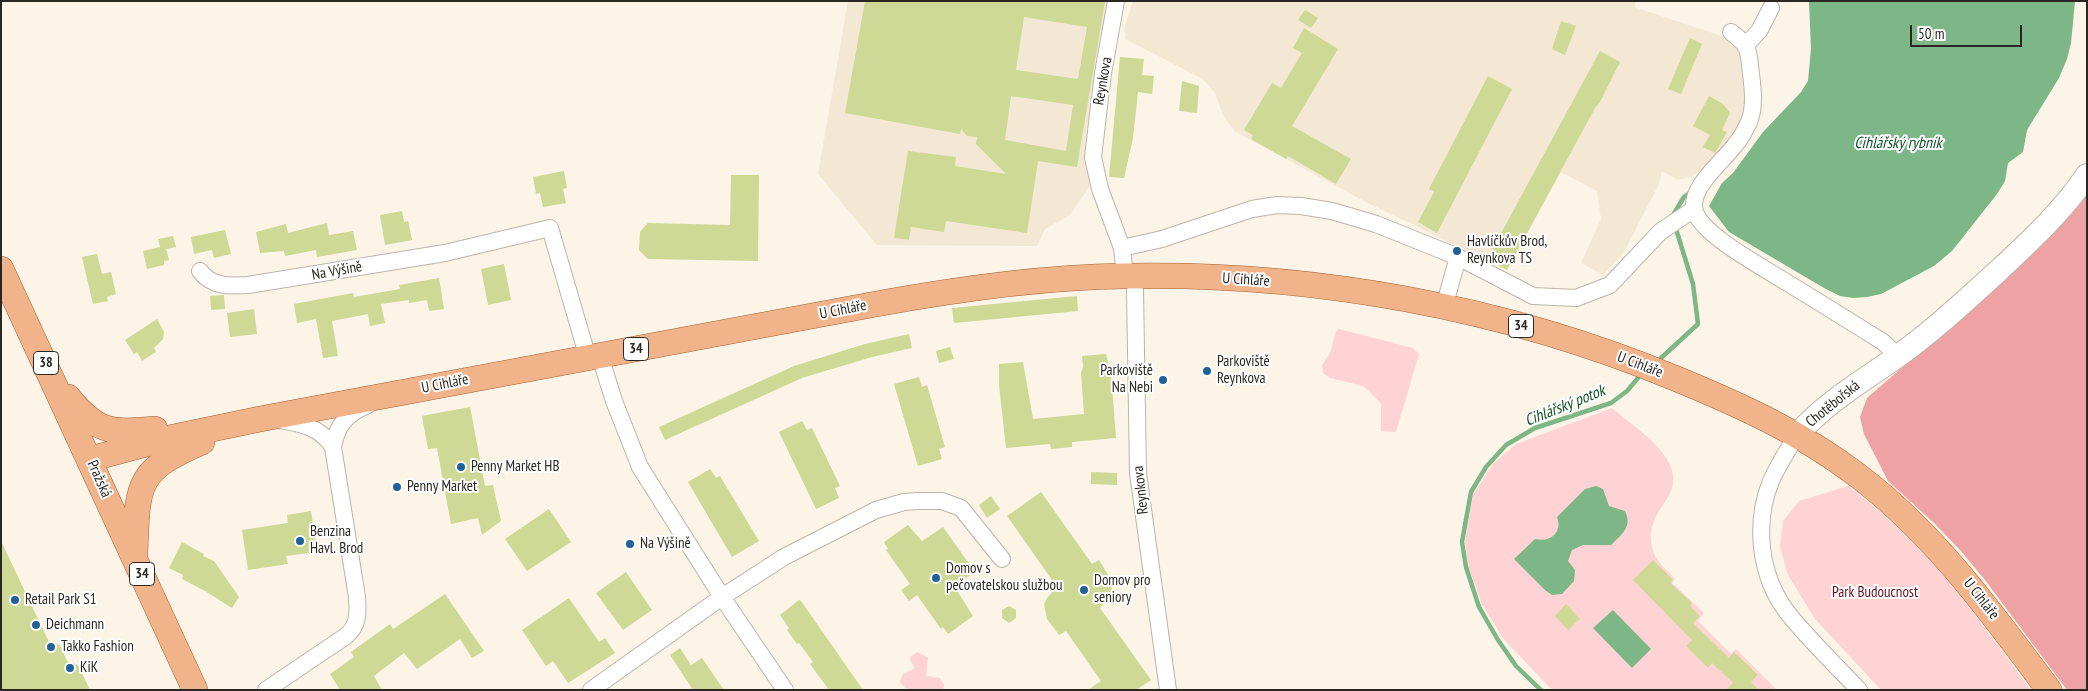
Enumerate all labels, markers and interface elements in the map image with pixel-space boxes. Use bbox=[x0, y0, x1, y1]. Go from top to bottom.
scale bar bbox=[1913, 15, 2026, 47]
text: 50 m bbox=[1918, 24, 1944, 43]
street label: Reynkova bbox=[1090, 56, 1116, 106]
water label: Cihlářský rybník bbox=[1854, 133, 1942, 153]
place label: Havlíčkův Brod, Reynkova TS bbox=[1467, 233, 1547, 268]
marker: Havlíčkův Brod, Reynkova TS bbox=[1451, 245, 1463, 257]
street label: Na Výšině bbox=[310, 258, 364, 284]
street label: U Cihláře bbox=[1222, 269, 1270, 291]
street label: U Cihláře bbox=[818, 297, 868, 323]
road number: 34 bbox=[1508, 314, 1534, 338]
road number: 34 bbox=[624, 338, 648, 360]
street label: U Cihláře bbox=[1615, 348, 1665, 382]
road number: 38 bbox=[34, 352, 58, 374]
place label: Parkoviště Reynkova bbox=[1217, 353, 1270, 388]
place label: Parkoviště Na Nebi bbox=[1100, 362, 1153, 397]
marker: Parkoviště Reynkova bbox=[1201, 365, 1213, 377]
street label: U Cihláře bbox=[420, 371, 470, 397]
marker: Parkoviště Na Nebi bbox=[1157, 374, 1169, 386]
street label: Chotěbořská bbox=[1802, 377, 1864, 431]
water label: Cihlářský potok bbox=[1522, 381, 1608, 431]
street label: Pražská bbox=[83, 458, 115, 500]
place label: Penny Market HB bbox=[471, 458, 559, 476]
marker: Penny Market HB bbox=[455, 461, 467, 473]
street label: Reynkova bbox=[1130, 465, 1152, 515]
place label: Penny Market bbox=[407, 478, 477, 496]
marker: Penny Market bbox=[391, 481, 403, 493]
place label: Benzina Havl. Brod bbox=[310, 523, 363, 558]
marker: Benzina Havl. Brod bbox=[294, 535, 306, 547]
place label: Na Výšině bbox=[640, 535, 691, 553]
marker: Na Výšině bbox=[624, 538, 636, 550]
place label: Domov s pečovatelskou službou bbox=[946, 560, 1062, 595]
road number: 34 bbox=[130, 562, 154, 586]
marker: Domov s pečovatelskou službou bbox=[930, 572, 942, 584]
place label: Domov pro seniory bbox=[1094, 572, 1151, 607]
street label: U Cihláře bbox=[1959, 575, 2003, 623]
marker: Domov pro seniory bbox=[1078, 584, 1090, 596]
park label: Park Budoucnost bbox=[1832, 584, 1918, 602]
place label: Retail Park S1 bbox=[25, 591, 97, 609]
marker: Retail Park S1 bbox=[9, 594, 21, 606]
place label: Deichmann bbox=[46, 616, 104, 634]
marker: Deichmann bbox=[30, 619, 42, 631]
place label: Takko Fashion bbox=[61, 638, 134, 656]
marker: Takko Fashion bbox=[45, 641, 57, 653]
place label: KiK bbox=[80, 659, 98, 677]
marker: KiK bbox=[64, 662, 76, 674]

